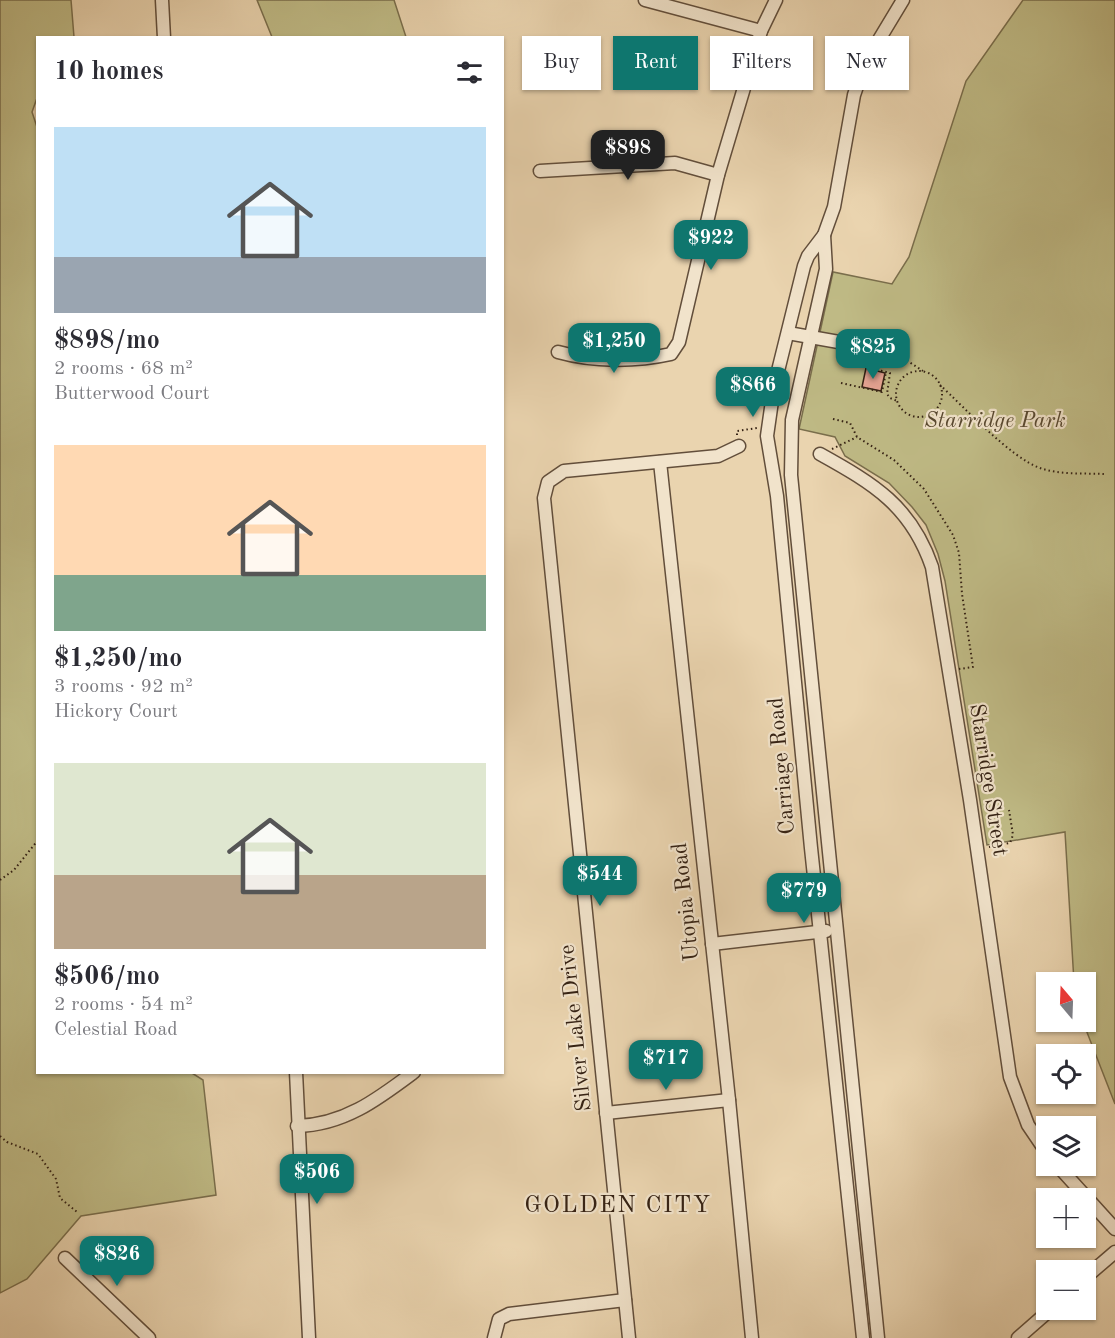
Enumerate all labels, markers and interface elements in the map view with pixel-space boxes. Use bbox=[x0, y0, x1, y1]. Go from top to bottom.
chip: Buy bbox=[522, 36, 601, 90]
chip: Rent bbox=[613, 36, 698, 90]
chip: Filters bbox=[710, 36, 813, 90]
chip: New bbox=[825, 36, 909, 90]
icon: filters bbox=[453, 56, 486, 89]
text: 10 homes bbox=[54, 59, 163, 85]
pin: $898 bbox=[592, 130, 664, 181]
text: $898 bbox=[605, 139, 651, 159]
icon: home bbox=[216, 166, 324, 274]
pin: $922 bbox=[675, 220, 747, 271]
text: $922 bbox=[688, 229, 734, 249]
pin: $1,250 bbox=[565, 323, 663, 374]
text: $898/mo bbox=[54, 328, 160, 354]
pin: $825 bbox=[837, 329, 909, 380]
text: $1,250 bbox=[582, 332, 646, 352]
text: $825 bbox=[850, 338, 896, 358]
text: 2 rooms · 68 m² bbox=[54, 359, 193, 379]
pin: $866 bbox=[717, 367, 789, 418]
text: $866 bbox=[730, 376, 776, 396]
text: Butterwood Court bbox=[54, 384, 210, 404]
park label: Starridge Park bbox=[924, 410, 1066, 432]
icon: home bbox=[216, 484, 324, 592]
text: $1,250/mo bbox=[54, 646, 182, 672]
text: 3 rooms · 92 m² bbox=[54, 677, 193, 697]
street label: Carriage Road bbox=[765, 696, 799, 836]
text: Hickory Court bbox=[54, 702, 178, 722]
street label: Starridge Street bbox=[965, 702, 1011, 858]
icon: home bbox=[216, 802, 324, 910]
street label: Utopia Road bbox=[669, 842, 703, 962]
pin: $544 bbox=[564, 856, 636, 907]
text: $544 bbox=[577, 865, 623, 885]
pin: $779 bbox=[768, 873, 840, 924]
text: $779 bbox=[781, 882, 827, 902]
street label: Silver Lake Drive bbox=[556, 944, 596, 1112]
text: $506/mo bbox=[54, 964, 160, 990]
north arrow bbox=[1036, 972, 1096, 1032]
map controls bbox=[1036, 972, 1096, 1320]
text: 2 rooms · 54 m² bbox=[54, 995, 193, 1015]
text: Celestial Road bbox=[54, 1020, 178, 1040]
pin: $717 bbox=[630, 1040, 702, 1091]
button: locate bbox=[1036, 1044, 1096, 1104]
text: $717 bbox=[643, 1049, 689, 1069]
button: layers bbox=[1036, 1116, 1096, 1176]
pin: $506 bbox=[281, 1154, 353, 1205]
text: $506 bbox=[294, 1163, 340, 1183]
button: + bbox=[1036, 1188, 1096, 1248]
district label: GOLDEN CITY bbox=[524, 1194, 712, 1218]
pin: $826 bbox=[81, 1236, 153, 1287]
text: $826 bbox=[94, 1245, 140, 1265]
button: − bbox=[1036, 1260, 1096, 1320]

